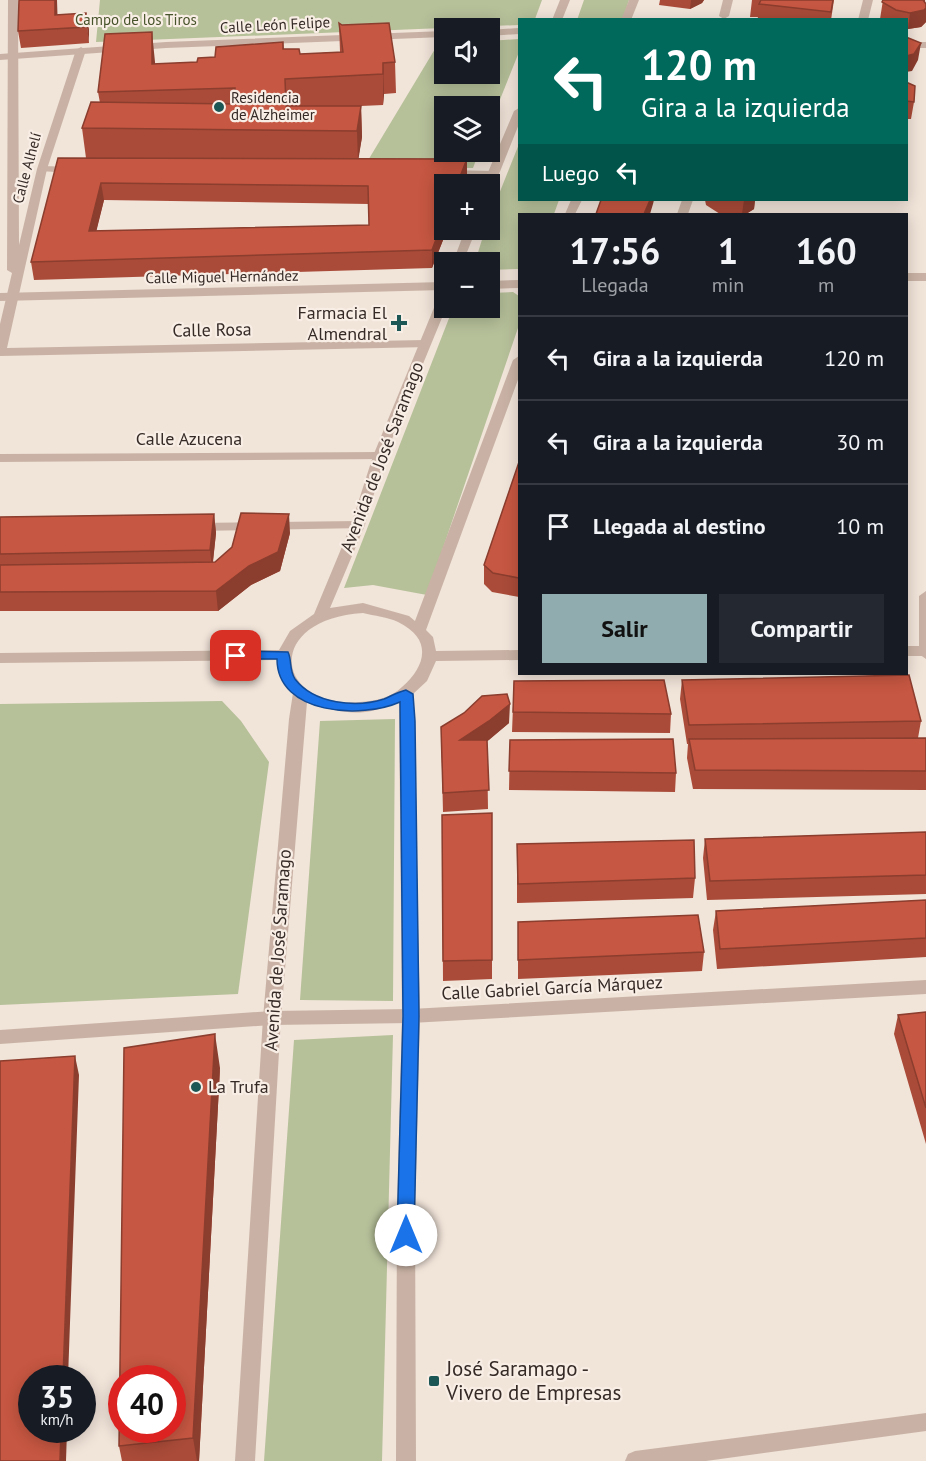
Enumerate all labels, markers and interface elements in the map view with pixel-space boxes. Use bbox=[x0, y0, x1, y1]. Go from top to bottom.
park label: Campo de los Tiros bbox=[75, 10, 197, 29]
street label: Calle León Felipe bbox=[219, 12, 331, 37]
map controls bbox=[434, 18, 500, 318]
button: sound bbox=[434, 18, 500, 84]
text: 120 m bbox=[641, 37, 757, 92]
icon: left bbox=[542, 42, 620, 120]
place label: Residencia de Alzheimer bbox=[231, 88, 315, 124]
text: Gira a la izquierda bbox=[641, 90, 850, 124]
button: layers bbox=[434, 96, 500, 162]
marker: Residencia de Alzheimer bbox=[212, 100, 226, 114]
street label: Calle Alhelí bbox=[8, 130, 45, 206]
icon: left bbox=[611, 156, 644, 189]
text: Luego bbox=[542, 159, 599, 187]
button: + bbox=[434, 174, 500, 240]
text: 17:56 bbox=[569, 227, 661, 274]
text: 1 bbox=[718, 227, 738, 274]
text: 160 bbox=[796, 227, 857, 274]
button: − bbox=[434, 252, 500, 318]
street label: Calle Miguel Hernández bbox=[145, 266, 299, 287]
text: Llegada bbox=[581, 272, 649, 298]
text: min bbox=[712, 272, 744, 298]
text: m bbox=[818, 272, 834, 298]
place label: Farmacia El Almendral bbox=[298, 301, 388, 345]
marker: Farmacia El Almendral bbox=[392, 316, 406, 330]
street label: Calle Rosa bbox=[172, 317, 252, 342]
icon: left bbox=[542, 342, 575, 375]
text: Gira a la izquierda bbox=[593, 344, 763, 372]
text: 120 m bbox=[824, 344, 884, 372]
street label: Avenida de José Saramago bbox=[335, 358, 428, 555]
icon: left bbox=[542, 426, 575, 459]
street label: Calle Azucena bbox=[136, 427, 242, 450]
text: Gira a la izquierda bbox=[593, 428, 763, 456]
text: 30 m bbox=[836, 428, 884, 456]
icon: arrive bbox=[542, 510, 575, 543]
text: Llegada al destino bbox=[593, 512, 766, 540]
text: 10 m bbox=[836, 512, 884, 540]
button: Salir bbox=[542, 594, 707, 663]
button: Compartir bbox=[719, 594, 884, 663]
pin bbox=[210, 630, 261, 681]
icon: arrive bbox=[219, 639, 252, 672]
street label: Avenida de José Saramago bbox=[259, 848, 296, 1052]
street label: Calle Gabriel García Márquez bbox=[441, 970, 663, 1005]
place label: La Trufa bbox=[208, 1075, 269, 1098]
marker: La Trufa bbox=[189, 1080, 203, 1094]
position arrow bbox=[374, 1203, 438, 1267]
place label: José Saramago - Vivero de Empresas bbox=[445, 1355, 621, 1406]
speed limit sign: 40 bbox=[108, 1365, 186, 1443]
marker: José Saramago - Vivero de Empresas bbox=[427, 1374, 441, 1388]
text: 35 bbox=[40, 1377, 74, 1416]
text: km/h bbox=[41, 1410, 73, 1429]

